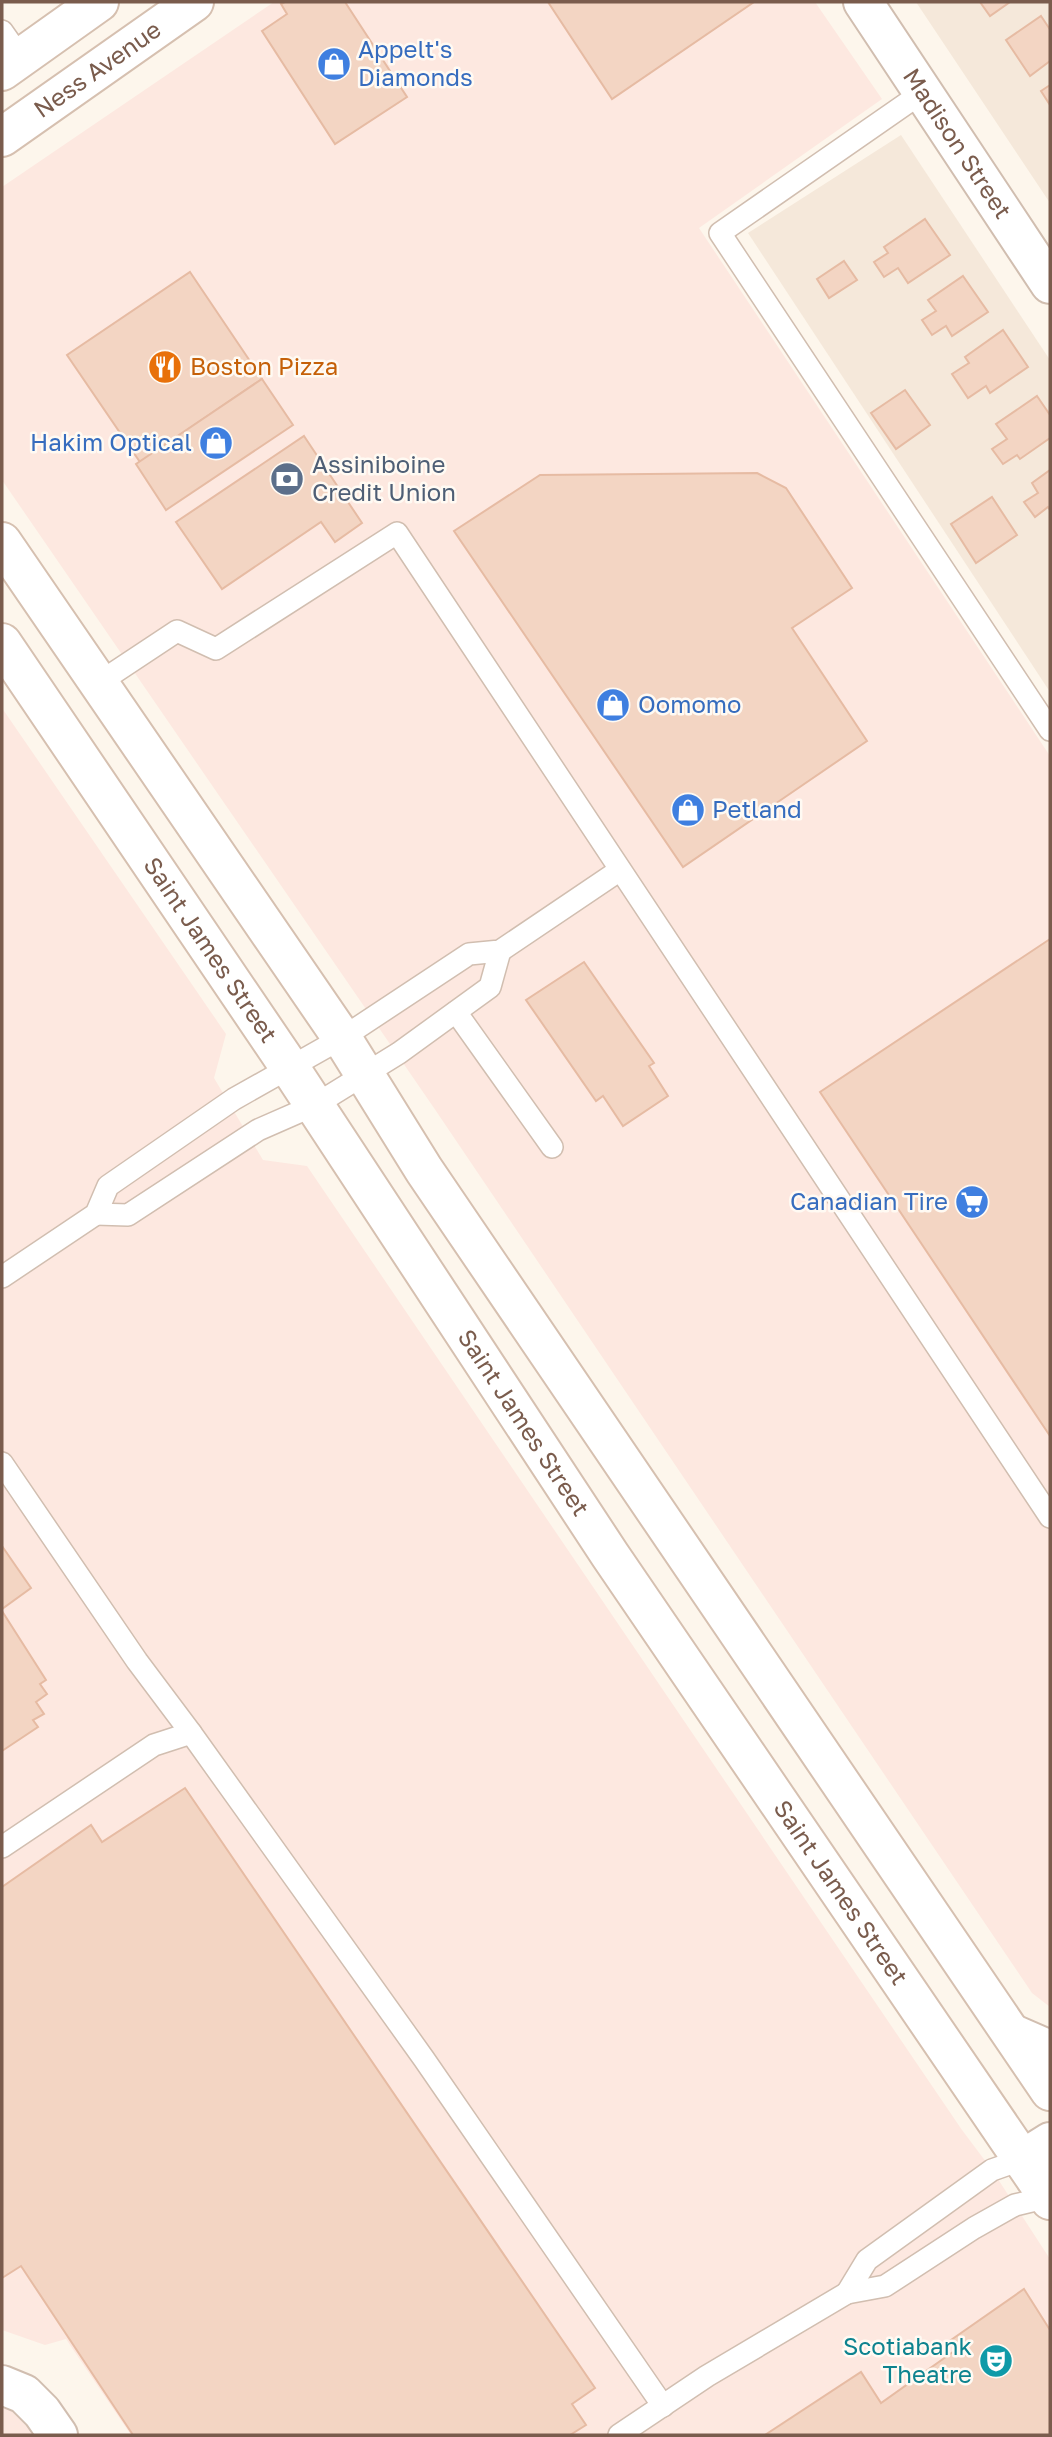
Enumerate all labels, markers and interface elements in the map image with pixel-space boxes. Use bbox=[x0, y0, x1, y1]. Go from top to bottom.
street label: Ness Avenue bbox=[28, 14, 166, 123]
place label: Appelt's Diamonds bbox=[358, 34, 473, 91]
shop icon: Appelt's Diamonds bbox=[315, 45, 353, 83]
street label: Madison Street bbox=[898, 62, 1018, 224]
restaurant icon: Boston Pizza bbox=[146, 348, 184, 386]
place label: Boston Pizza bbox=[190, 351, 338, 380]
shop icon: Hakim Optical bbox=[197, 424, 235, 462]
place label: Hakim Optical bbox=[30, 427, 192, 456]
place label: Assiniboine Credit Union bbox=[312, 449, 456, 506]
bank icon: Assiniboine Credit Union bbox=[268, 460, 306, 498]
shop icon: Oomomo bbox=[594, 686, 632, 724]
place label: Oomomo bbox=[638, 689, 741, 718]
shop icon: Petland bbox=[669, 791, 707, 829]
place label: Petland bbox=[712, 794, 802, 823]
street label: Saint James Street bbox=[138, 851, 284, 1047]
supermarket icon: Canadian Tire bbox=[953, 1183, 991, 1221]
place label: Canadian Tire bbox=[790, 1186, 948, 1215]
street label: Saint James Street bbox=[453, 1323, 596, 1521]
street label: Saint James Street bbox=[768, 1794, 915, 1990]
place label: Scotiabank Theatre bbox=[843, 2331, 972, 2388]
theatre icon: Scotiabank Theatre bbox=[977, 2342, 1015, 2380]

